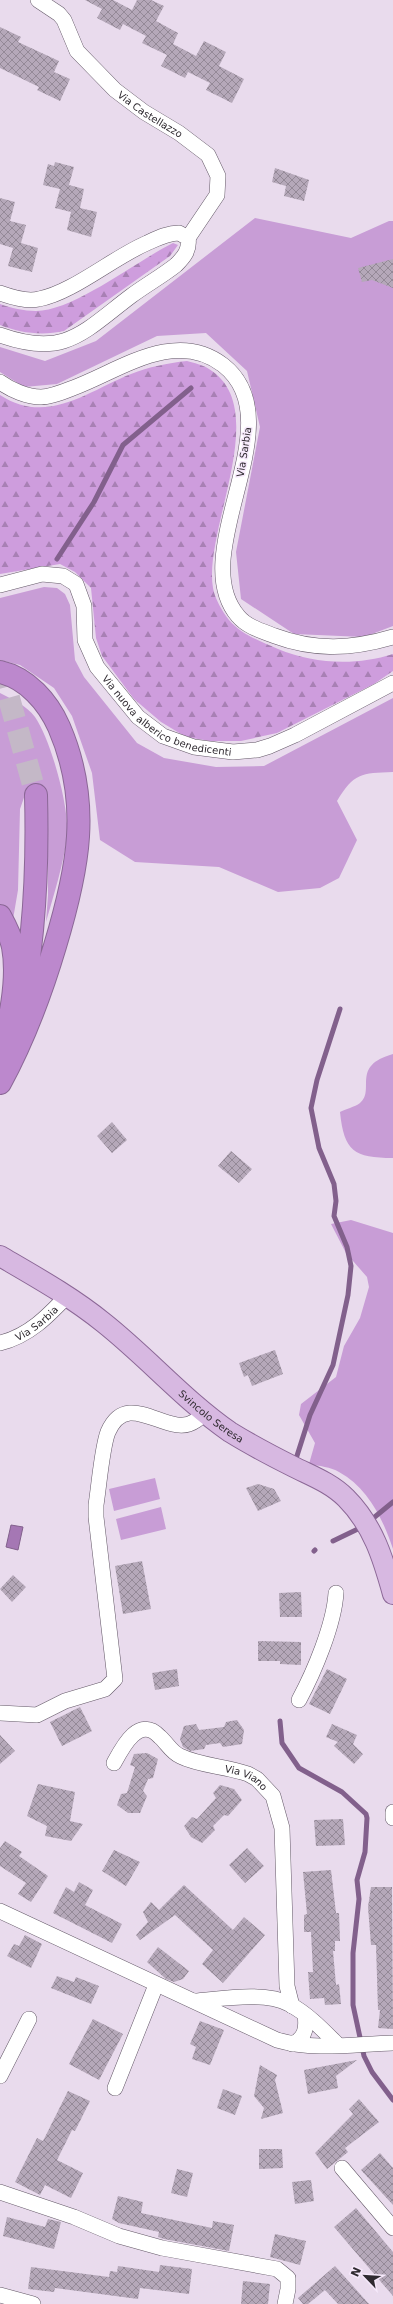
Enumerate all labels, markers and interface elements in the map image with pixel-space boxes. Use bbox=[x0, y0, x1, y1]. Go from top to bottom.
street label: Via Castellazzo bbox=[116, 89, 185, 139]
street label: Via Sarbia bbox=[235, 426, 253, 478]
street label: Via nuova alberico benedicenti bbox=[100, 673, 232, 757]
street label: Via Sarbia bbox=[13, 1303, 60, 1343]
street label: Svincolo Seresa bbox=[177, 1388, 246, 1445]
street label: Via Viano bbox=[224, 1763, 270, 1792]
north arrow bbox=[345, 2256, 385, 2296]
text: N bbox=[349, 2265, 364, 2279]

